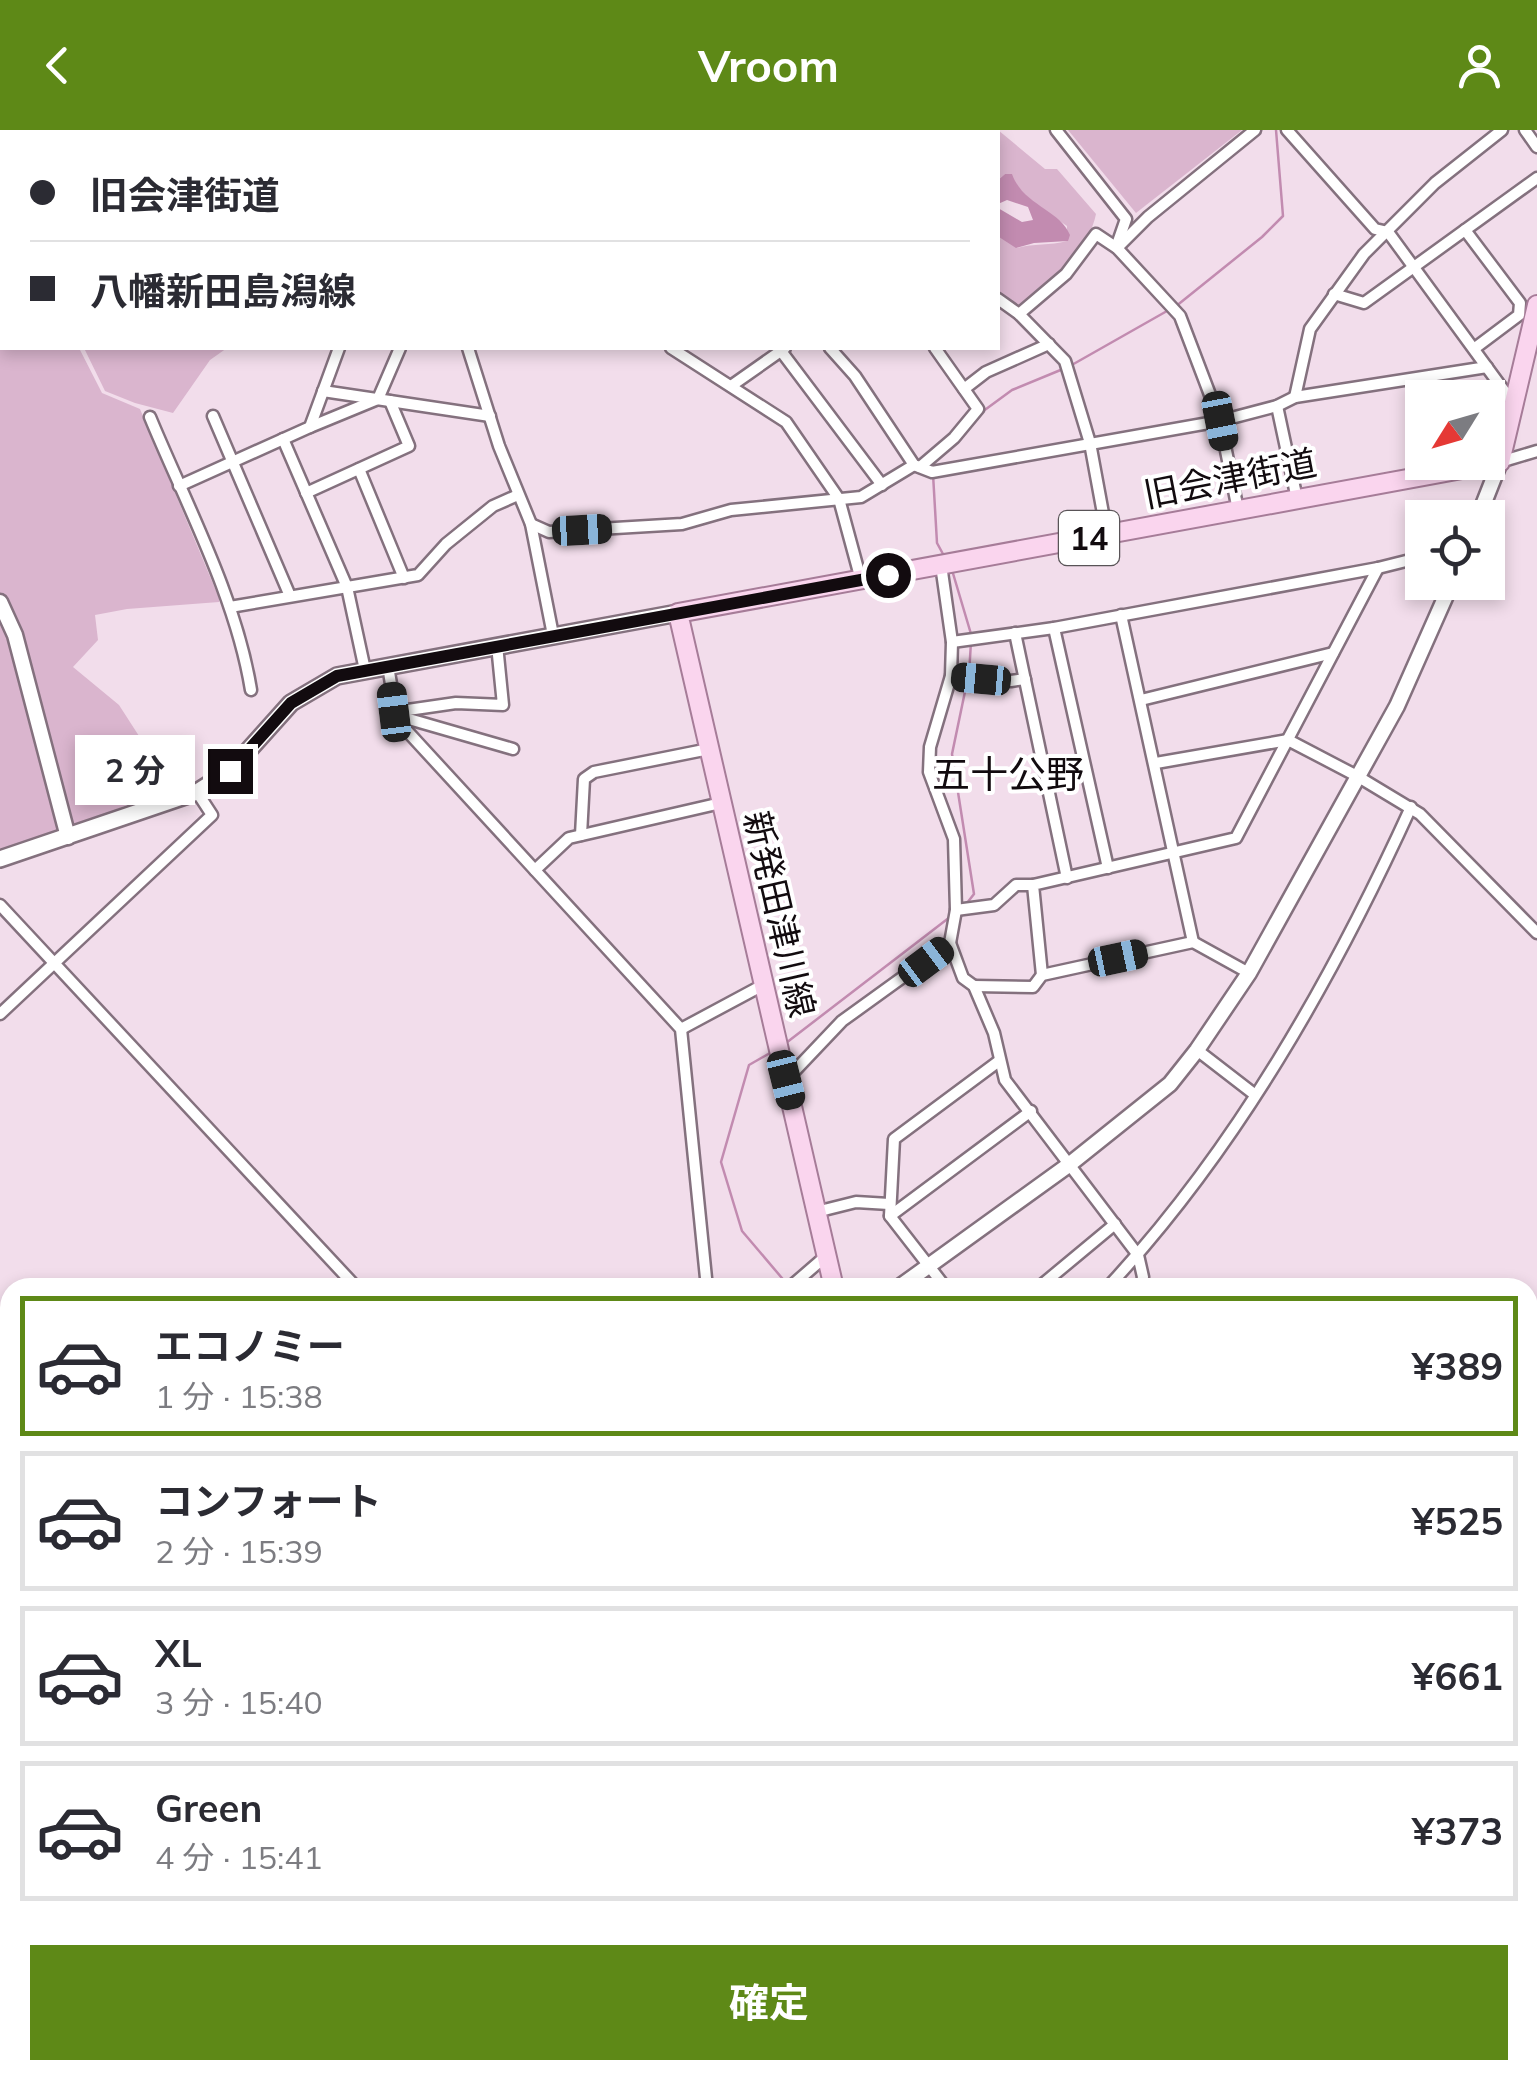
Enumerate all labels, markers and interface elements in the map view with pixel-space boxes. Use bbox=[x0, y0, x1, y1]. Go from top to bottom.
text: Vroom bbox=[698, 37, 839, 93]
icon: back bbox=[30, 38, 85, 93]
icon: person bbox=[1452, 38, 1507, 93]
text: 旧会津街道 bbox=[90, 171, 280, 219]
text: 八幡新田島潟線 bbox=[90, 267, 356, 315]
north arrow bbox=[1405, 380, 1505, 480]
map controls bbox=[1405, 380, 1505, 600]
car bbox=[1200, 389, 1240, 453]
street label: 旧会津街道 bbox=[1140, 440, 1320, 516]
button: locate bbox=[1405, 500, 1505, 600]
road number: 14 bbox=[1059, 511, 1119, 565]
car bbox=[551, 513, 613, 547]
route start bbox=[866, 553, 911, 598]
car bbox=[950, 661, 1012, 697]
car bbox=[375, 680, 413, 744]
callout: 2 分 bbox=[75, 736, 195, 806]
route end bbox=[208, 749, 253, 794]
text: 2 分 bbox=[105, 750, 165, 790]
district label: 五十公野 bbox=[932, 750, 1084, 798]
street label: 新発田津川線 bbox=[735, 807, 825, 1021]
car bbox=[893, 932, 959, 992]
car bbox=[1086, 937, 1150, 979]
car bbox=[764, 1047, 808, 1113]
icon: car bbox=[35, 1321, 125, 1411]
text: エコノミー bbox=[155, 1322, 345, 1370]
text: ¥389 bbox=[1412, 1342, 1503, 1390]
text: 1 分 · 15:38 bbox=[155, 1376, 323, 1416]
icon: car bbox=[35, 1476, 125, 1566]
text: コンフォート bbox=[155, 1477, 382, 1525]
text: ¥525 bbox=[1412, 1497, 1503, 1545]
text: 2 分 · 15:39 bbox=[155, 1531, 323, 1571]
text: XL bbox=[155, 1629, 202, 1677]
icon: car bbox=[35, 1631, 125, 1721]
text: ¥661 bbox=[1412, 1652, 1503, 1700]
text: 3 分 · 15:40 bbox=[155, 1682, 323, 1722]
text: Green bbox=[155, 1784, 262, 1832]
icon: car bbox=[35, 1786, 125, 1876]
text: ¥373 bbox=[1412, 1807, 1503, 1855]
text: 4 分 · 15:41 bbox=[155, 1837, 323, 1877]
button: 確定 bbox=[30, 1945, 1508, 2060]

